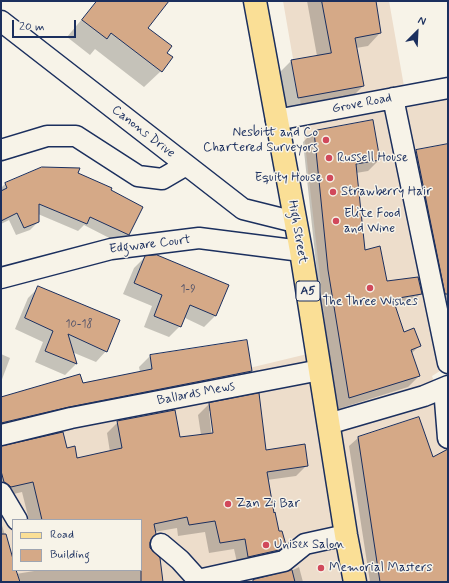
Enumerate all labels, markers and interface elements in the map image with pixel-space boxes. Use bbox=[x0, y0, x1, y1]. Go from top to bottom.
scale bar bbox=[14, 12, 78, 38]
north arrow bbox=[397, 12, 437, 52]
text: N bbox=[416, 13, 428, 29]
text: 20 m bbox=[19, 19, 45, 35]
street label: Grove Road bbox=[331, 91, 393, 117]
street label: Canons Drive bbox=[108, 102, 178, 162]
place label: Nesbitt and Co Chartered Surveyors bbox=[203, 125, 318, 156]
marker: Nesbitt and Co Chartered Surveyors bbox=[321, 135, 331, 145]
place label: Russell House bbox=[337, 150, 408, 166]
marker: Russell House bbox=[324, 153, 334, 163]
place label: Equity House bbox=[255, 170, 322, 186]
marker: Equity House bbox=[325, 173, 335, 183]
place label: Strawberry Hair bbox=[341, 184, 432, 200]
marker: Strawberry Hair bbox=[328, 187, 338, 197]
street label: High Street bbox=[284, 199, 310, 265]
place label: Elite Food and Wine bbox=[344, 206, 400, 237]
marker: Elite Food and Wine bbox=[331, 216, 341, 226]
street label: Edgware Court bbox=[108, 232, 192, 258]
road number: A5 bbox=[296, 281, 320, 301]
house number: 1-9 bbox=[180, 283, 196, 297]
marker: The Three Wishes bbox=[365, 283, 375, 293]
place label: The Three Wishes bbox=[322, 294, 418, 310]
house number: 10-18 bbox=[65, 318, 93, 332]
street label: Ballards Mews bbox=[156, 379, 236, 409]
place label: Zan Zi Bar bbox=[236, 496, 300, 512]
marker: Zan Zi Bar bbox=[223, 499, 233, 509]
legend bbox=[12, 519, 142, 571]
text: Road bbox=[50, 527, 74, 543]
place label: Unisex Salon bbox=[274, 537, 344, 553]
marker: Unisex Salon bbox=[261, 540, 271, 550]
text: Building bbox=[50, 547, 90, 563]
place label: Memorial Masters bbox=[329, 560, 432, 576]
marker: Memorial Masters bbox=[316, 563, 326, 573]

